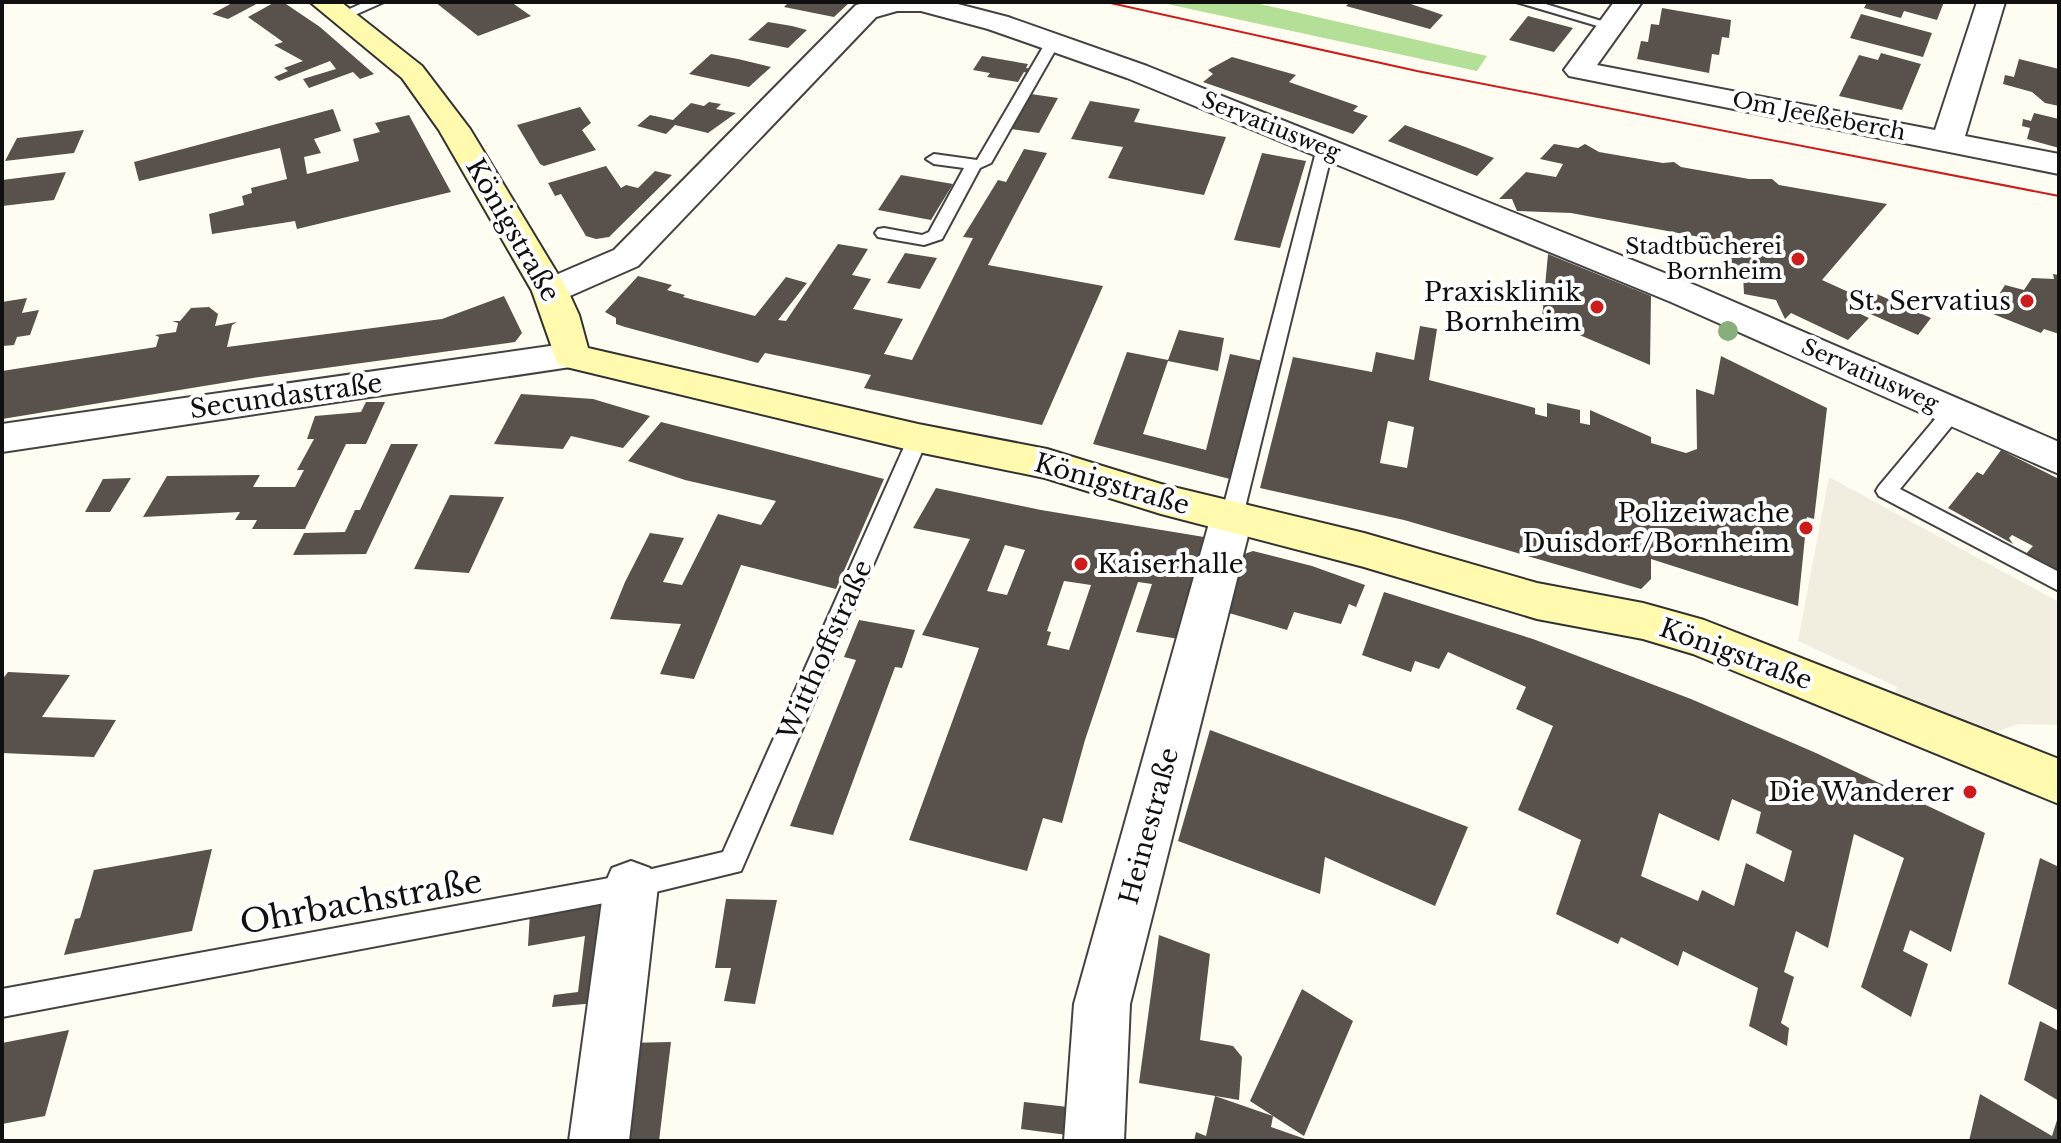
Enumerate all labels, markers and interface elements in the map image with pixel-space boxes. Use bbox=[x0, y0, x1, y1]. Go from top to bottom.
street label: Servatiusweg bbox=[1198, 86, 1345, 166]
street label: Om Jeeßeberch bbox=[1730, 86, 1908, 146]
street label: Königstraße bbox=[459, 153, 567, 307]
place label: Stadtbücherei Bornheim bbox=[1625, 233, 1782, 285]
marker: Stadtbücherei Bornheim bbox=[1789, 250, 1807, 268]
place label: Praxisklinik Bornheim bbox=[1424, 276, 1581, 338]
place label: St. Servatius bbox=[1848, 285, 2011, 317]
marker: St. Servatius bbox=[2018, 292, 2036, 310]
marker: Praxisklinik Bornheim bbox=[1588, 298, 1606, 316]
street label: Servatiusweg bbox=[1797, 333, 1943, 418]
street label: Secundastraße bbox=[188, 367, 384, 425]
street label: Königstraße bbox=[1031, 447, 1193, 521]
place label: Polizeiwache Duisdorf/Bornheim bbox=[1522, 497, 1790, 559]
marker: Polizeiwache Duisdorf/Bornheim bbox=[1797, 519, 1815, 537]
place label: Kaiserhalle bbox=[1097, 548, 1244, 580]
street label: Witthoffstraße bbox=[771, 555, 879, 746]
marker: Kaiserhalle bbox=[1072, 555, 1090, 573]
street label: Königstraße bbox=[1655, 612, 1817, 696]
street label: Heinestraße bbox=[1113, 744, 1185, 908]
place label: Die Wanderer bbox=[1768, 776, 1955, 808]
marker: Die Wanderer bbox=[1961, 783, 1979, 801]
street label: Ohrbachstraße bbox=[237, 861, 485, 943]

